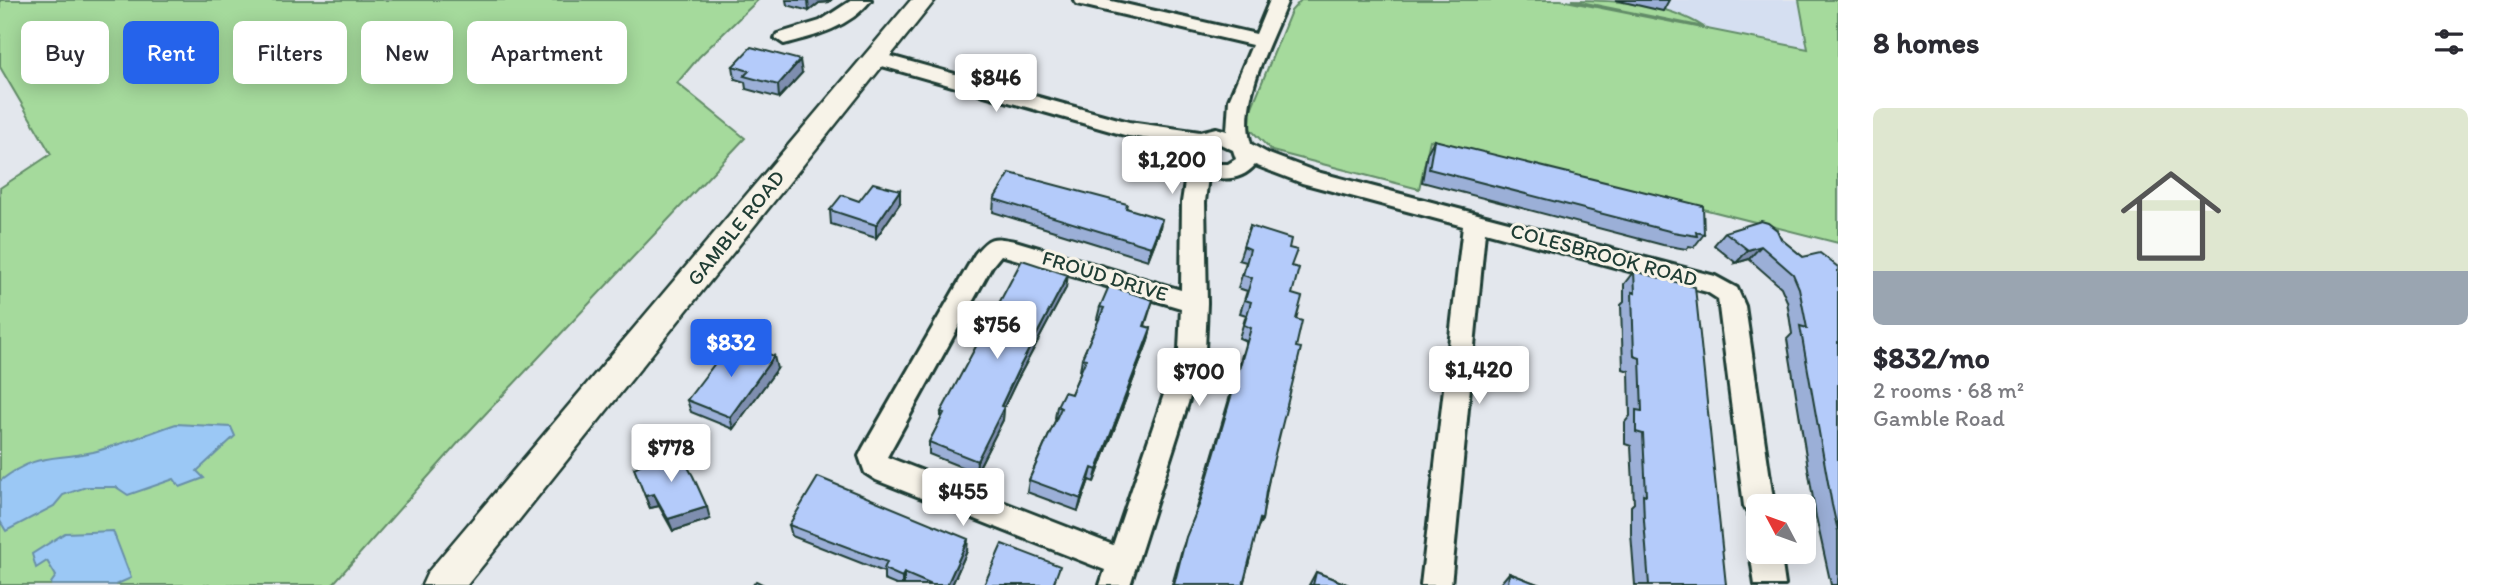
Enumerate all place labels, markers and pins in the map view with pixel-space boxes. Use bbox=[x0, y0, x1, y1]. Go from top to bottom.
pin: $846 bbox=[955, 54, 1037, 114]
pin: $1,200 bbox=[1115, 136, 1229, 196]
pin: $756 bbox=[956, 302, 1038, 361]
pin: $832 bbox=[690, 320, 772, 379]
pin: $1,420 bbox=[1422, 346, 1536, 406]
pin: $700 bbox=[1158, 348, 1240, 408]
pin: $778 bbox=[630, 424, 712, 484]
pin: $455 bbox=[922, 468, 1004, 528]

